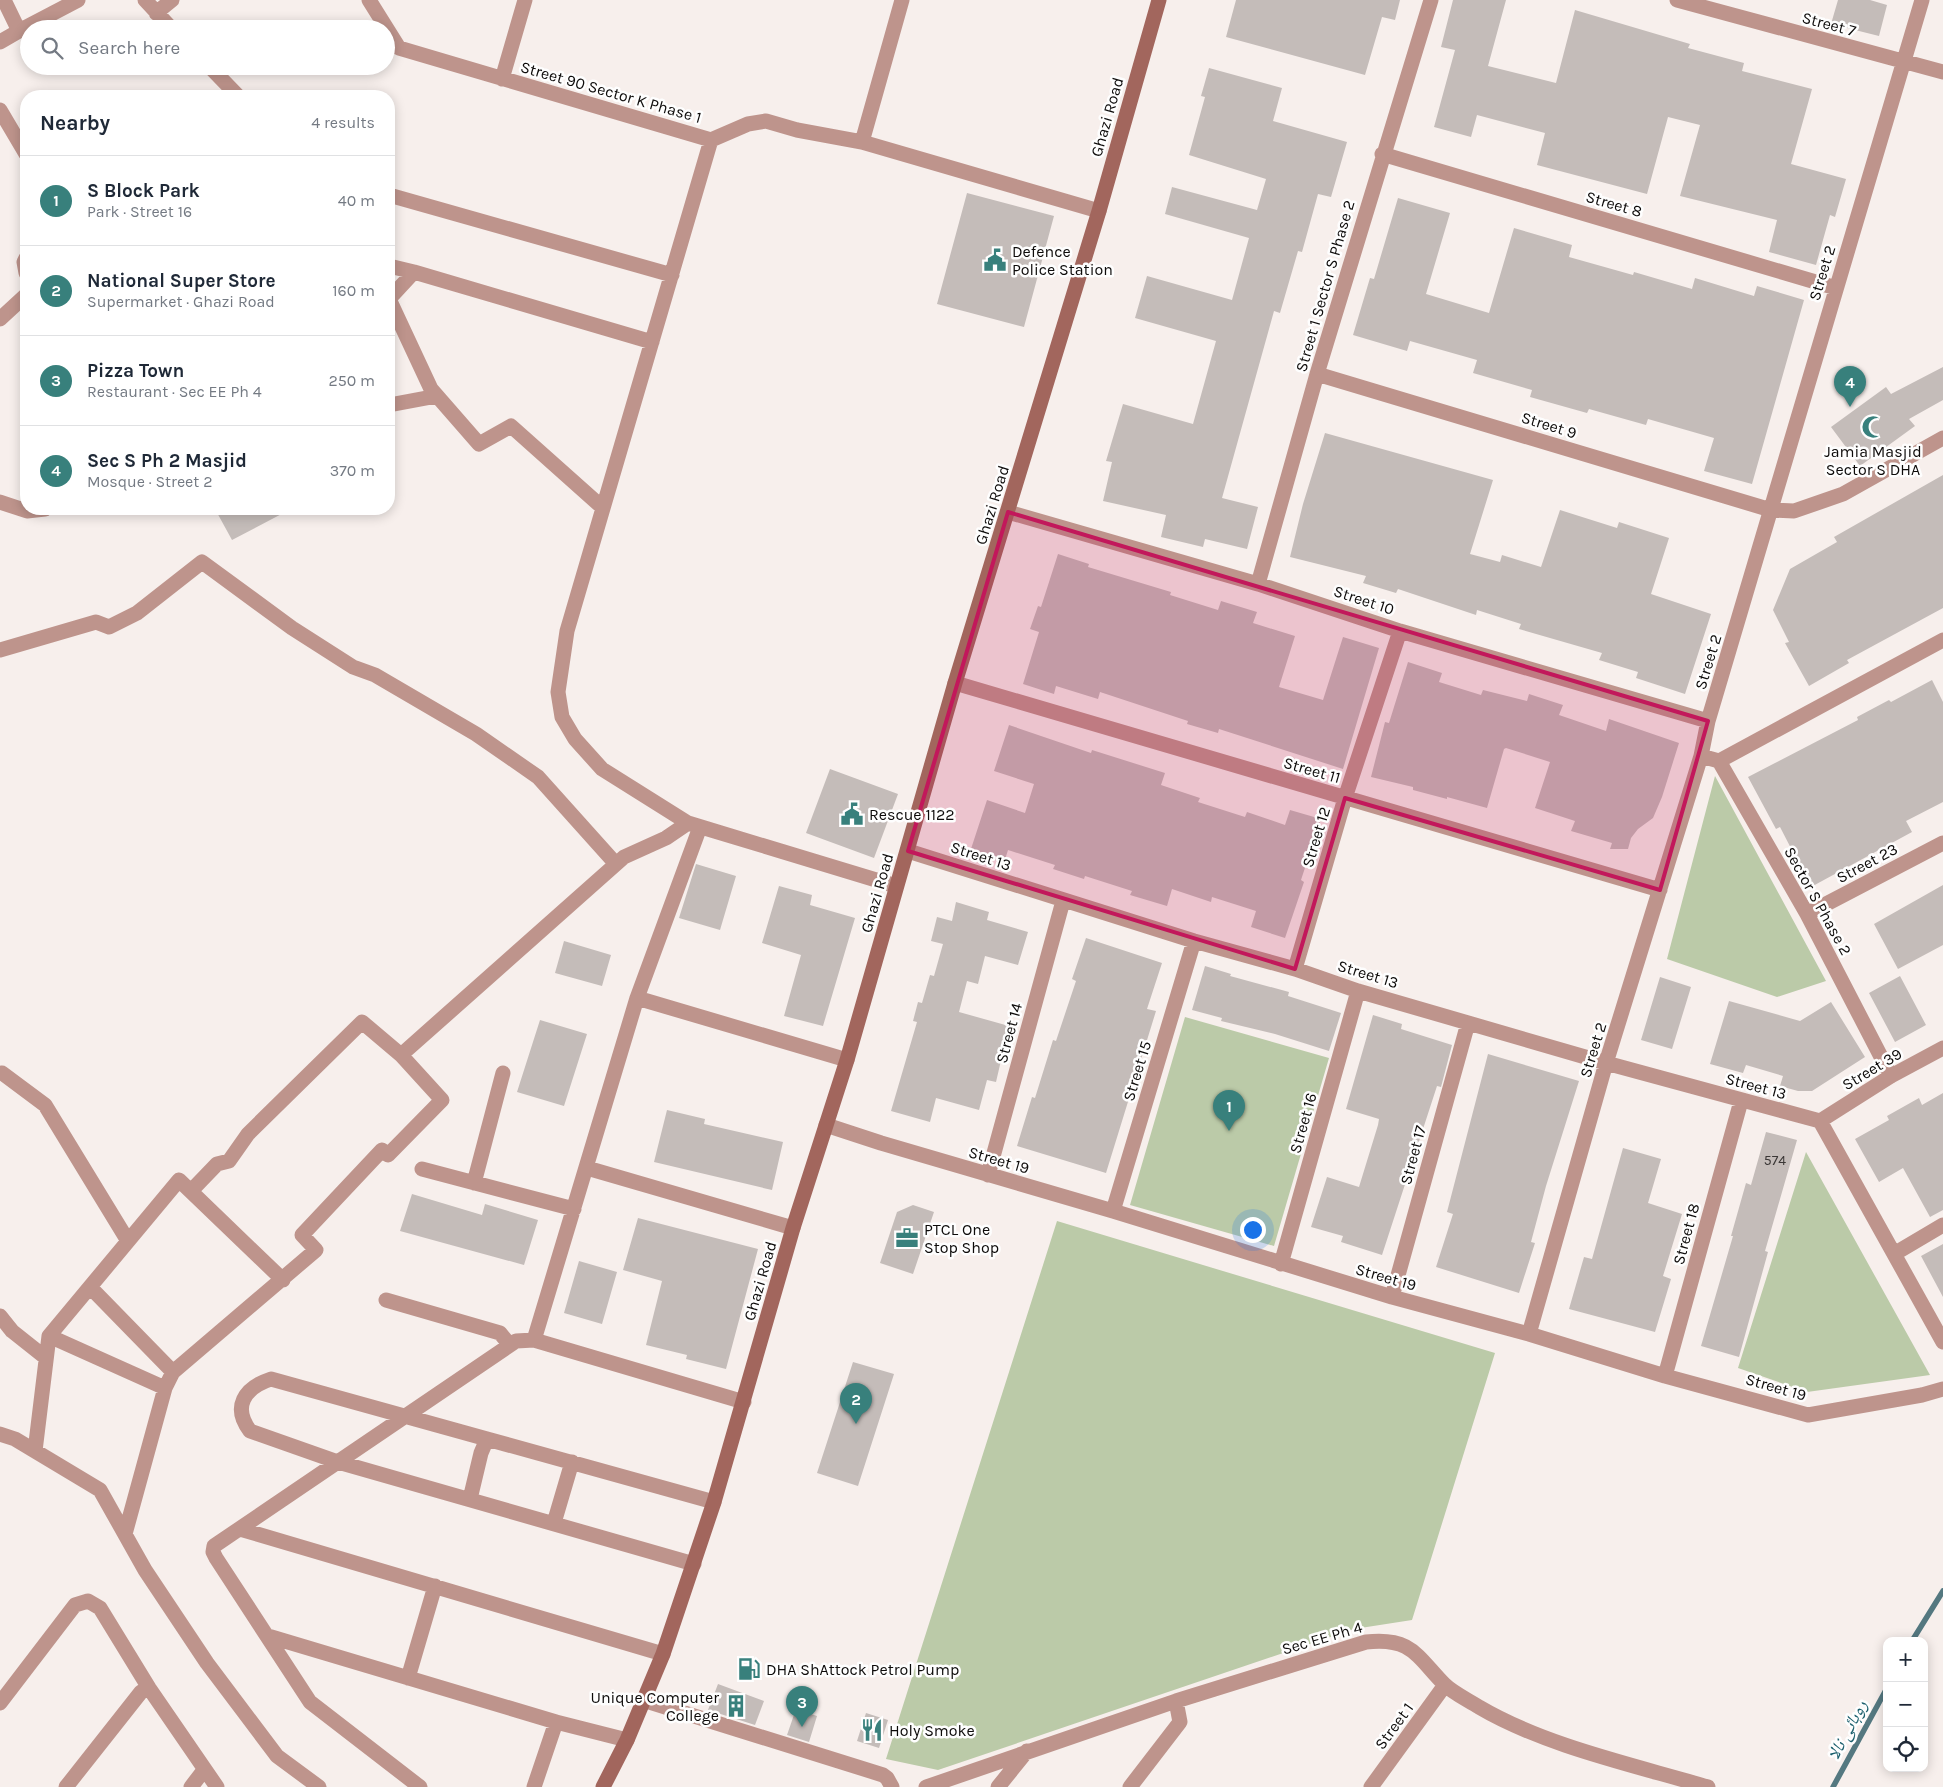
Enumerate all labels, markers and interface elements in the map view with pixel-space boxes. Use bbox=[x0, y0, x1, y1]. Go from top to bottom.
street label: Street 7 bbox=[1800, 8, 1859, 40]
search box bbox=[20, 20, 395, 75]
icon: search bbox=[38, 34, 66, 62]
text: Search here bbox=[78, 37, 180, 59]
street label: Street 90 Sector K Phase 1 bbox=[518, 57, 704, 127]
street label: Ghazi Road bbox=[1087, 75, 1127, 159]
text: Nearby bbox=[40, 111, 110, 135]
text: 4 results bbox=[311, 113, 375, 132]
text: S Block Park bbox=[87, 180, 200, 202]
street label: Street 8 bbox=[1584, 187, 1644, 221]
text: 1 bbox=[53, 191, 59, 210]
text: 40 m bbox=[338, 191, 375, 210]
street label: Street 1 Sector S Phase 2 bbox=[1291, 198, 1359, 374]
text: Park · Street 16 bbox=[87, 202, 192, 221]
place label: Defence Police Station bbox=[1012, 242, 1113, 279]
street label: Street 2 bbox=[1805, 243, 1839, 303]
public building icon: Defence Police Station bbox=[982, 247, 1008, 273]
text: National Super Store bbox=[87, 270, 276, 292]
text: 2 bbox=[51, 281, 61, 300]
text: 160 m bbox=[332, 281, 375, 300]
text: Supermarket · Ghazi Road bbox=[87, 292, 275, 311]
text: Pizza Town bbox=[87, 360, 184, 382]
pin: 4 bbox=[1834, 366, 1866, 407]
text: 3 bbox=[51, 371, 61, 390]
text: 250 m bbox=[328, 371, 375, 390]
text: Restaurant · Sec EE Ph 4 bbox=[87, 382, 262, 401]
street label: Street 9 bbox=[1519, 408, 1579, 442]
mosque icon: Jamia Masjid Sector S DHA bbox=[1860, 414, 1886, 440]
place label: Jamia Masjid Sector S DHA bbox=[1824, 442, 1922, 479]
text: Sec S Ph 2 Masjid bbox=[87, 450, 247, 472]
text: 4 bbox=[51, 461, 61, 480]
text: 370 m bbox=[330, 461, 375, 480]
street label: Ghazi Road bbox=[971, 463, 1013, 547]
text: Mosque · Street 2 bbox=[87, 472, 212, 491]
street label: Street 10 bbox=[1331, 581, 1397, 619]
street label: Street 2 bbox=[1691, 632, 1725, 692]
street label: Street 11 bbox=[1281, 753, 1343, 787]
public building icon: Rescue 1122 bbox=[839, 801, 865, 827]
street label: Street 12 bbox=[1298, 804, 1334, 870]
place label: Rescue 1122 bbox=[869, 805, 955, 824]
street label: Street 13 bbox=[948, 837, 1014, 875]
street label: Street 23 bbox=[1833, 839, 1901, 887]
street label: Sector S Phase 2 bbox=[1780, 843, 1856, 959]
street label: Ghazi Road bbox=[857, 851, 897, 935]
street label: Street 13 bbox=[1335, 956, 1401, 992]
street label: Street 14 bbox=[992, 1001, 1026, 1065]
street label: Street 2 bbox=[1576, 1020, 1610, 1080]
street label: Street 15 bbox=[1119, 1039, 1155, 1103]
street label: Street 39 bbox=[1839, 1044, 1905, 1094]
street label: Street 13 bbox=[1723, 1069, 1789, 1103]
pin: 1 bbox=[1213, 1090, 1245, 1131]
street label: Street 16 bbox=[1285, 1090, 1321, 1156]
street label: Street 17 bbox=[1396, 1123, 1430, 1187]
street label: Street 19 bbox=[966, 1142, 1032, 1178]
house number: 574 bbox=[1764, 1152, 1786, 1169]
street label: Street 18 bbox=[1669, 1201, 1703, 1267]
your location bbox=[1240, 1217, 1266, 1243]
place label: PTCL One Stop Shop bbox=[924, 1220, 999, 1257]
office icon: PTCL One Stop Shop bbox=[894, 1225, 920, 1251]
street label: Ghazi Road bbox=[740, 1239, 780, 1323]
street label: Street 19 bbox=[1353, 1259, 1419, 1295]
street label: Street 19 bbox=[1743, 1369, 1809, 1405]
pin: 2 bbox=[840, 1383, 872, 1424]
street label: Sec EE Ph 4 bbox=[1279, 1617, 1365, 1659]
map controls bbox=[1883, 1637, 1928, 1772]
button: + bbox=[1883, 1637, 1928, 1682]
fuel station icon: DHA ShAttock Petrol Pump bbox=[736, 1656, 762, 1682]
place label: DHA ShAttock Petrol Pump bbox=[766, 1660, 959, 1679]
button: − bbox=[1883, 1682, 1928, 1727]
pin: 3 bbox=[786, 1686, 818, 1727]
place label: Unique Computer College bbox=[590, 1688, 719, 1725]
building icon: Unique Computer College bbox=[723, 1693, 749, 1719]
water label: روہائی نالا bbox=[1822, 1696, 1872, 1764]
street label: Street 1 bbox=[1371, 1699, 1417, 1753]
restaurant icon: Holy Smoke bbox=[859, 1717, 885, 1743]
place label: Holy Smoke bbox=[889, 1721, 975, 1740]
button: locate bbox=[1883, 1727, 1928, 1772]

